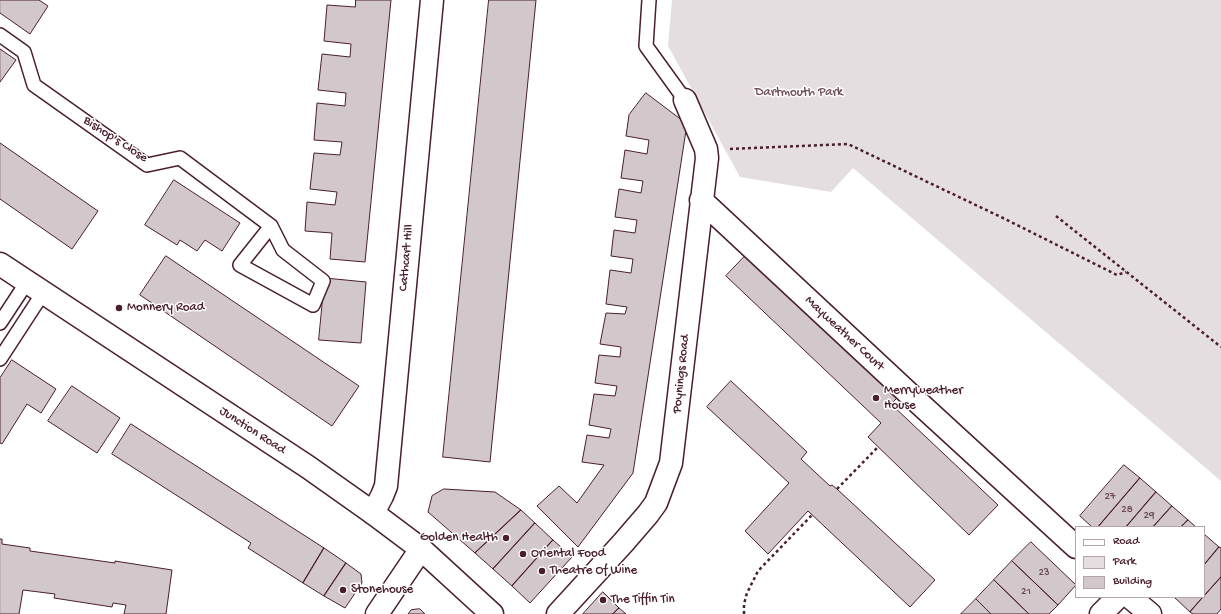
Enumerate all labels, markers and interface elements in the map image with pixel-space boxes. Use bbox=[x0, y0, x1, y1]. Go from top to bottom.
park label: Dartmouth Park bbox=[755, 85, 843, 101]
street label: Bishop's Close bbox=[80, 113, 150, 167]
street label: Cathcart Hill bbox=[396, 224, 418, 292]
street label: Mayweather Court bbox=[801, 293, 887, 375]
place label: Monnery Road bbox=[127, 300, 204, 316]
marker: Monnery Road bbox=[114, 303, 124, 313]
street label: Poynings Road bbox=[670, 334, 694, 414]
place label: Merryweather House bbox=[884, 383, 963, 414]
marker: Merryweather House bbox=[871, 393, 881, 403]
street label: Junction Road bbox=[216, 404, 288, 458]
house number: 27 bbox=[1104, 490, 1116, 504]
house number: 28 bbox=[1121, 503, 1133, 517]
house number: 29 bbox=[1144, 509, 1154, 523]
legend bbox=[1075, 526, 1205, 598]
place label: Golden Health bbox=[420, 530, 498, 546]
marker: Golden Health bbox=[501, 533, 511, 543]
text: Road bbox=[1113, 535, 1139, 549]
place label: Oriental Food bbox=[531, 546, 605, 562]
marker: Oriental Food bbox=[518, 549, 528, 559]
text: Park bbox=[1113, 555, 1136, 569]
place label: Theatre Of Wine bbox=[550, 563, 637, 579]
marker: Theatre Of Wine bbox=[537, 566, 547, 576]
house number: 23 bbox=[1038, 566, 1050, 580]
text: Building bbox=[1113, 575, 1152, 589]
place label: Stonehouse bbox=[351, 582, 413, 598]
marker: Stonehouse bbox=[338, 585, 348, 595]
house number: 21 bbox=[1021, 585, 1031, 599]
place label: The Tiffin Tin bbox=[611, 592, 675, 608]
marker: The Tiffin Tin bbox=[598, 595, 608, 605]

